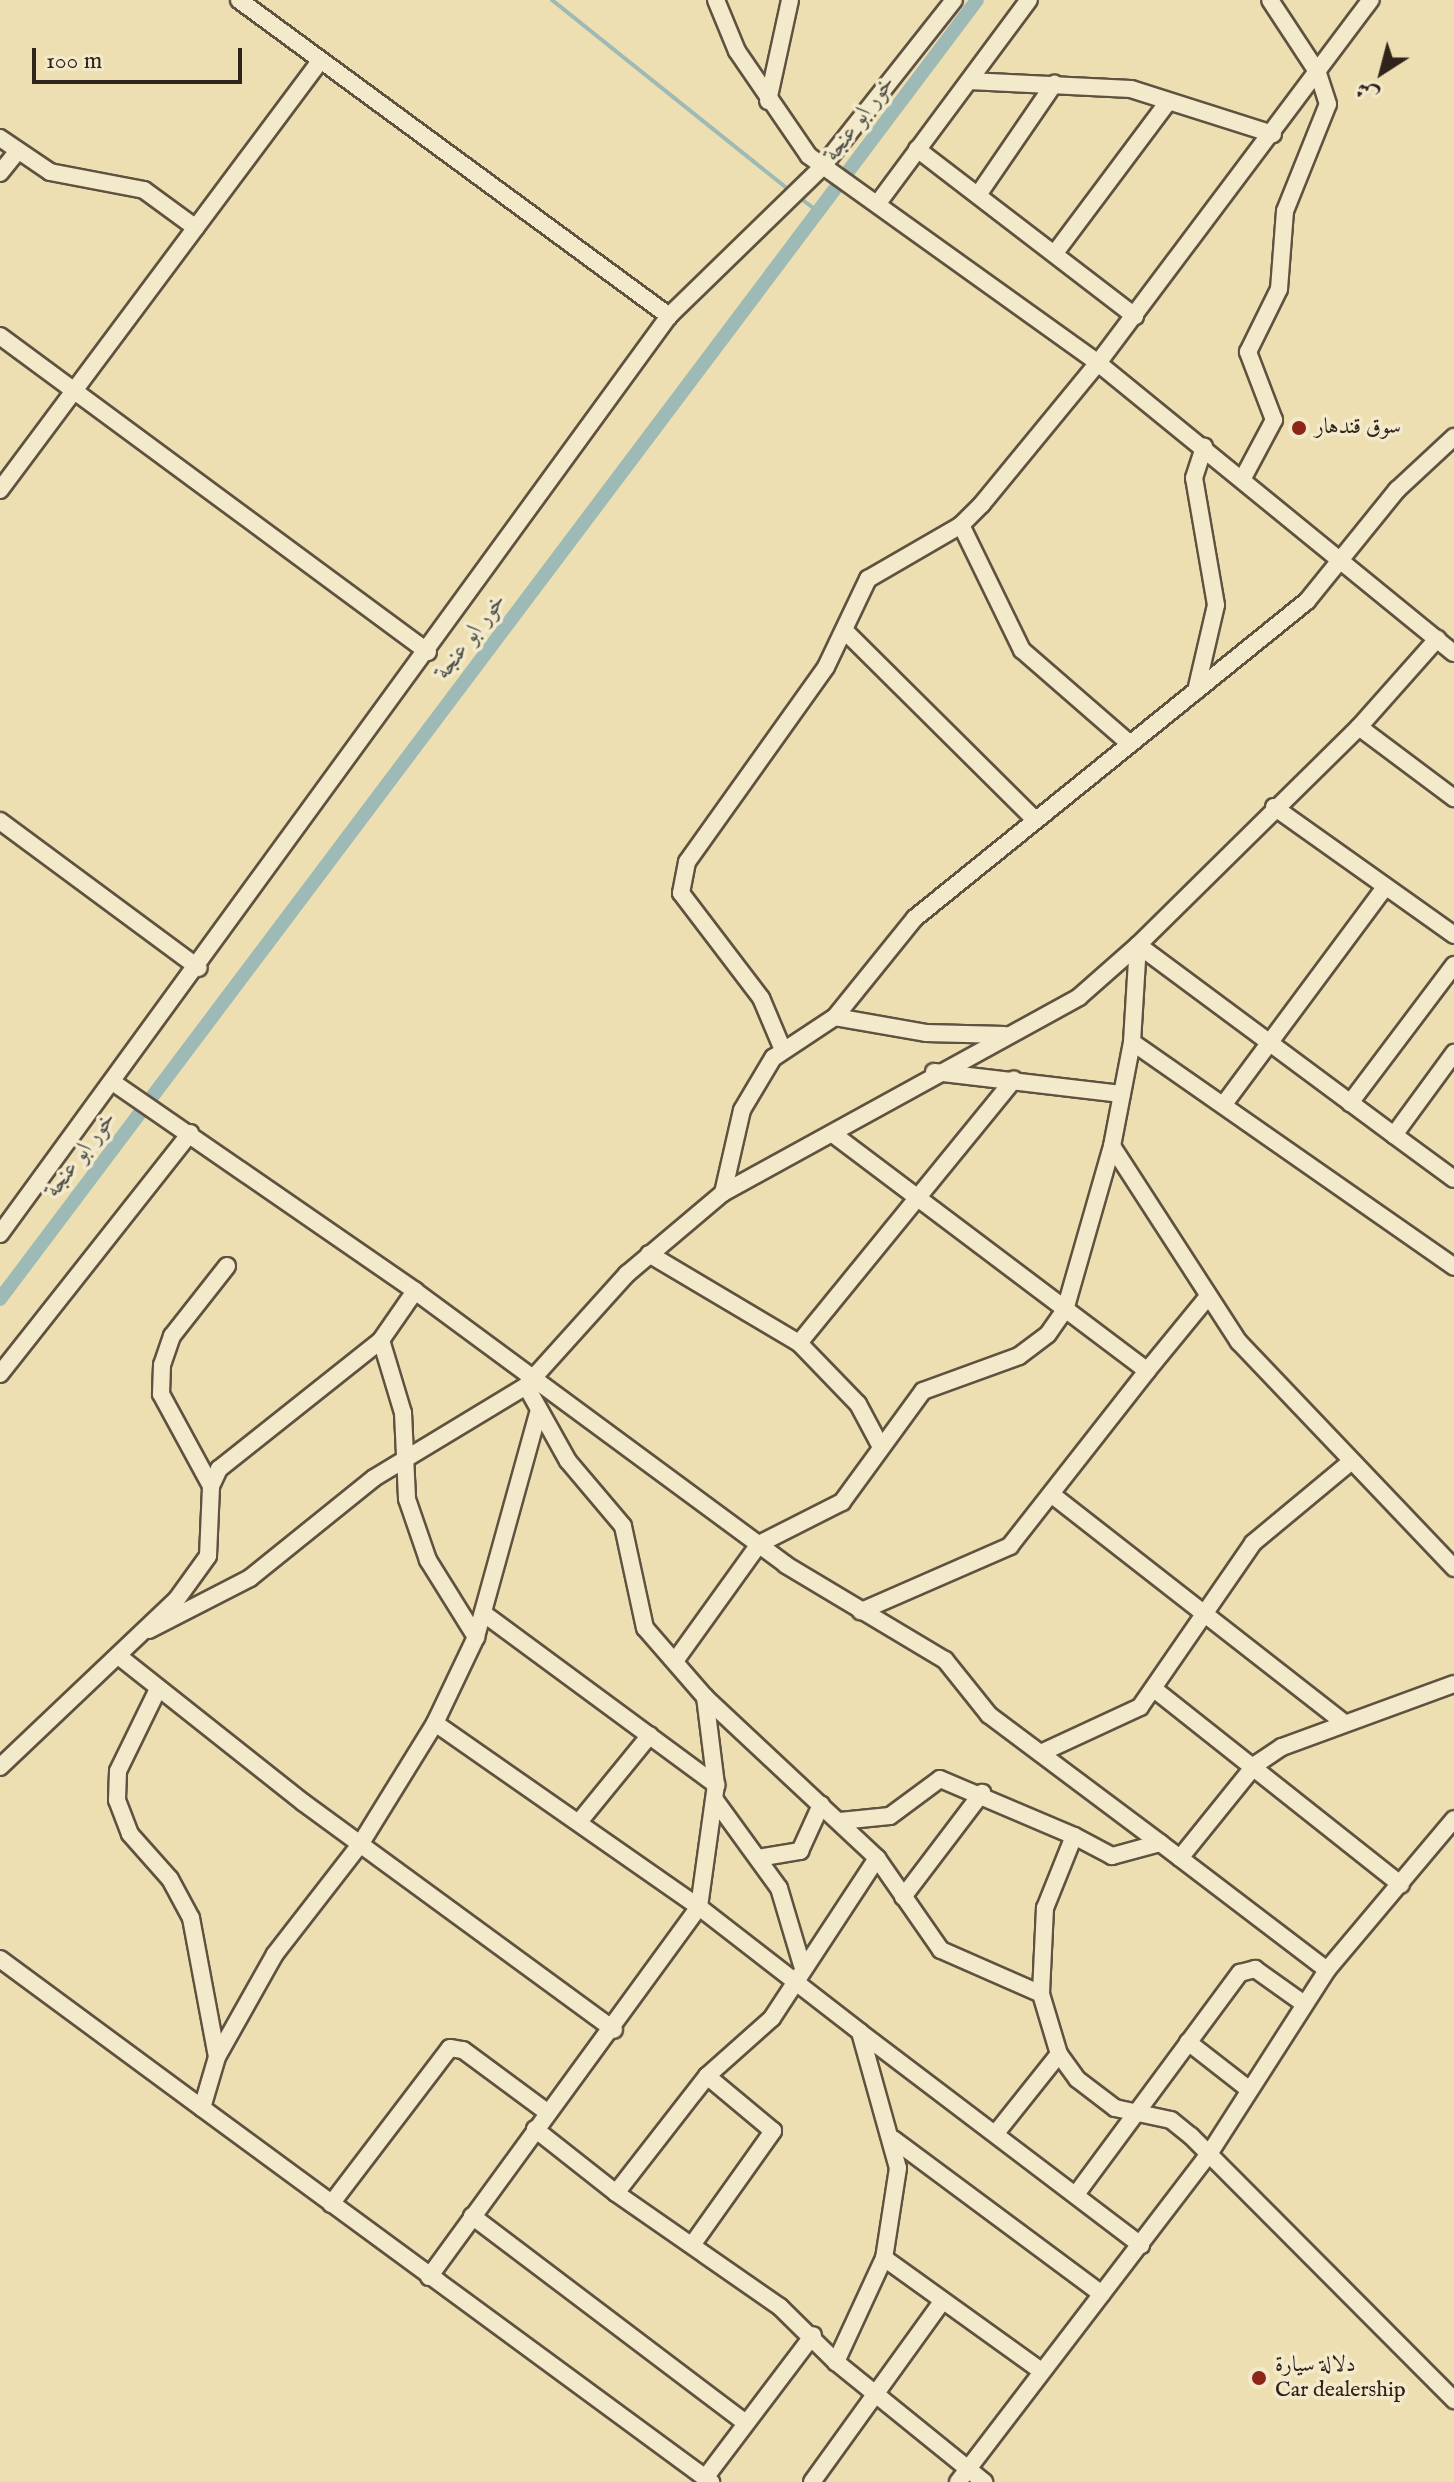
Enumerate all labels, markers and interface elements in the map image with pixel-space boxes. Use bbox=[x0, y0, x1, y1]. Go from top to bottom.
scale bar bbox=[36, 32, 246, 82]
north arrow bbox=[1342, 32, 1422, 112]
text: 100 m bbox=[46, 46, 102, 77]
water label: خور ابو عنجة bbox=[818, 69, 902, 167]
text: ش bbox=[1351, 74, 1385, 109]
place label: سوق قندهار bbox=[1315, 415, 1401, 441]
marker: سوق قندهار bbox=[1290, 419, 1308, 437]
water label: خور ابو عنجة bbox=[429, 587, 513, 685]
water label: خور ابو عنجة bbox=[39, 1105, 123, 1203]
place label: دلالة سيارة Car dealership bbox=[1275, 2352, 1406, 2404]
marker: دلالة سيارة Car dealership bbox=[1250, 2369, 1268, 2387]

